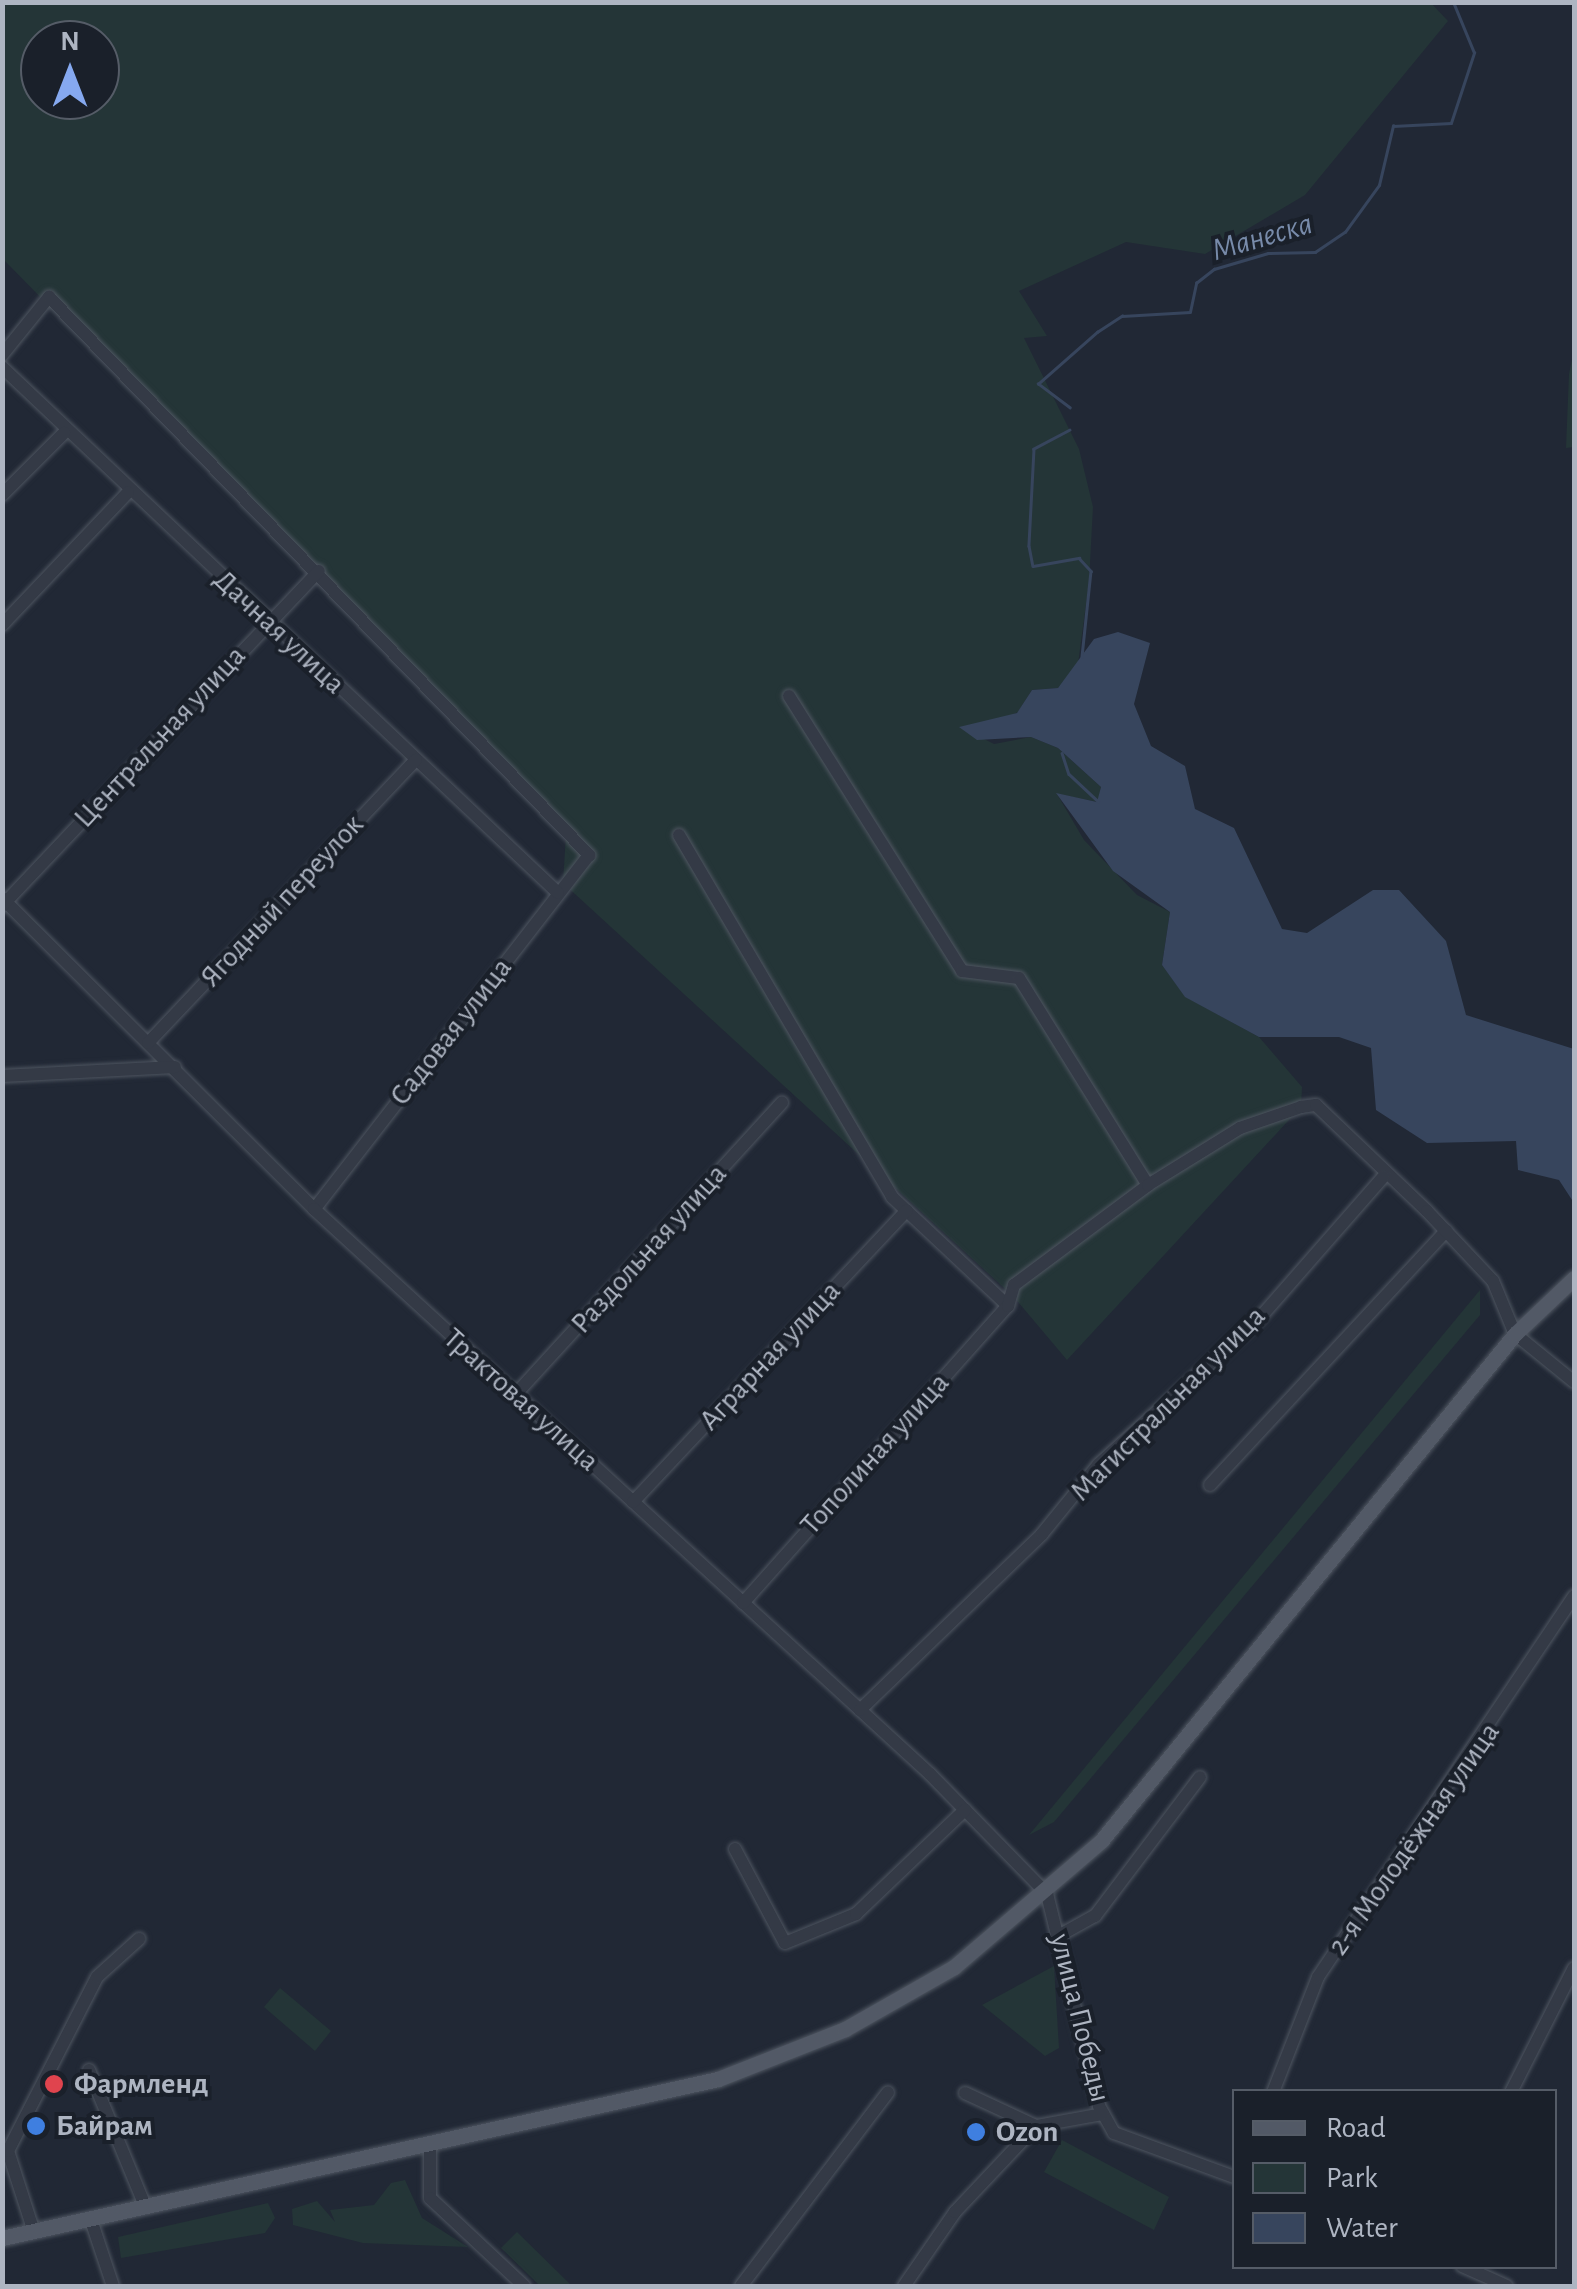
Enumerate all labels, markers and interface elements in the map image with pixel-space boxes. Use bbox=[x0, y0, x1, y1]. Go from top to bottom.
north arrow bbox=[20, 20, 120, 120]
text: N bbox=[60, 28, 80, 56]
water label: Манеска bbox=[1207, 204, 1317, 270]
street label: Дачная улица bbox=[206, 562, 352, 702]
street label: Центральная улица bbox=[66, 638, 254, 836]
street label: Ягодный переулок bbox=[193, 807, 371, 995]
street label: Садовая улица bbox=[382, 951, 520, 1113]
street label: Раздольная улица bbox=[563, 1157, 735, 1341]
street label: Аграрная улица bbox=[692, 1274, 848, 1438]
street label: Магистральная улица bbox=[1063, 1299, 1273, 1509]
street label: Трактовая улица bbox=[436, 1321, 606, 1479]
street label: Тополиная улица bbox=[793, 1366, 957, 1542]
street label: 2-я Молодёжная улица bbox=[1320, 1716, 1508, 1962]
street label: улица Победы bbox=[1042, 1930, 1118, 2106]
place label: Фармленд bbox=[74, 2066, 208, 2102]
marker: Фармленд bbox=[43, 2073, 65, 2095]
legend bbox=[1232, 2089, 1557, 2269]
place label: Байрам bbox=[56, 2108, 153, 2144]
text: Road bbox=[1326, 2113, 1386, 2143]
place label: Ozon bbox=[996, 2114, 1058, 2150]
marker: Байрам bbox=[25, 2115, 47, 2137]
marker: Ozon bbox=[965, 2121, 987, 2143]
text: Park bbox=[1326, 2163, 1378, 2193]
text: Water bbox=[1326, 2213, 1398, 2243]

